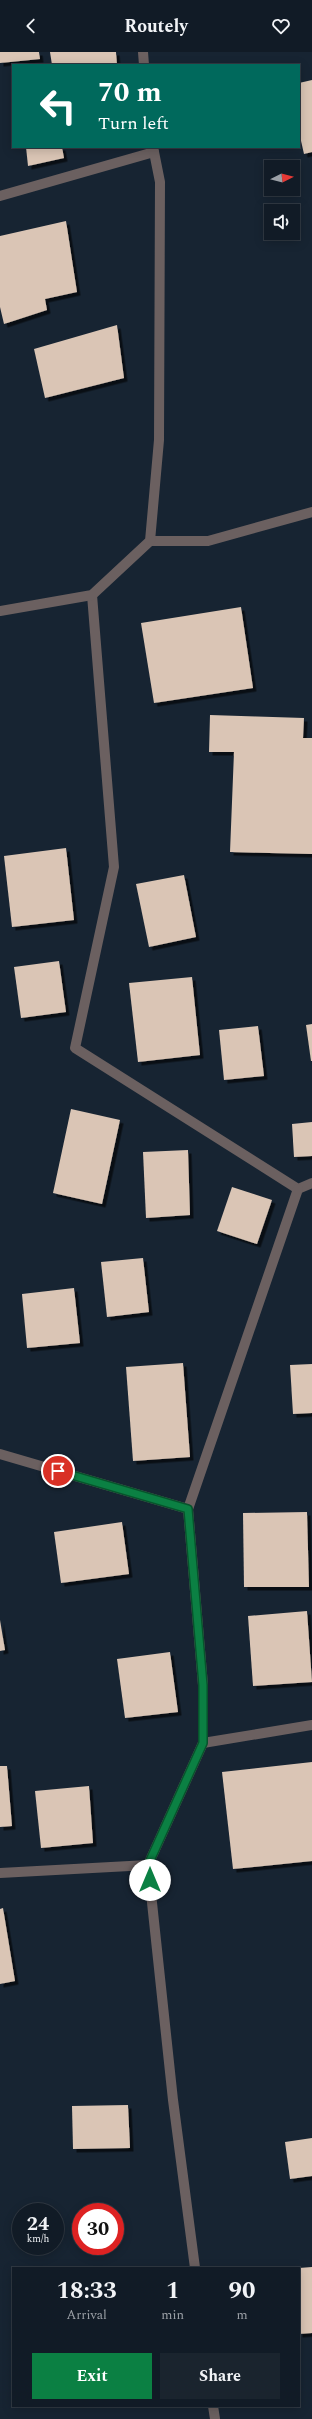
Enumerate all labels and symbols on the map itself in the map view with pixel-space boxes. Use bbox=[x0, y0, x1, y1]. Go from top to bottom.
north arrow bbox=[264, 160, 300, 196]
pin bbox=[41, 1454, 75, 1488]
position arrow bbox=[129, 1859, 171, 1901]
speed limit sign: 30 bbox=[72, 2203, 124, 2255]

